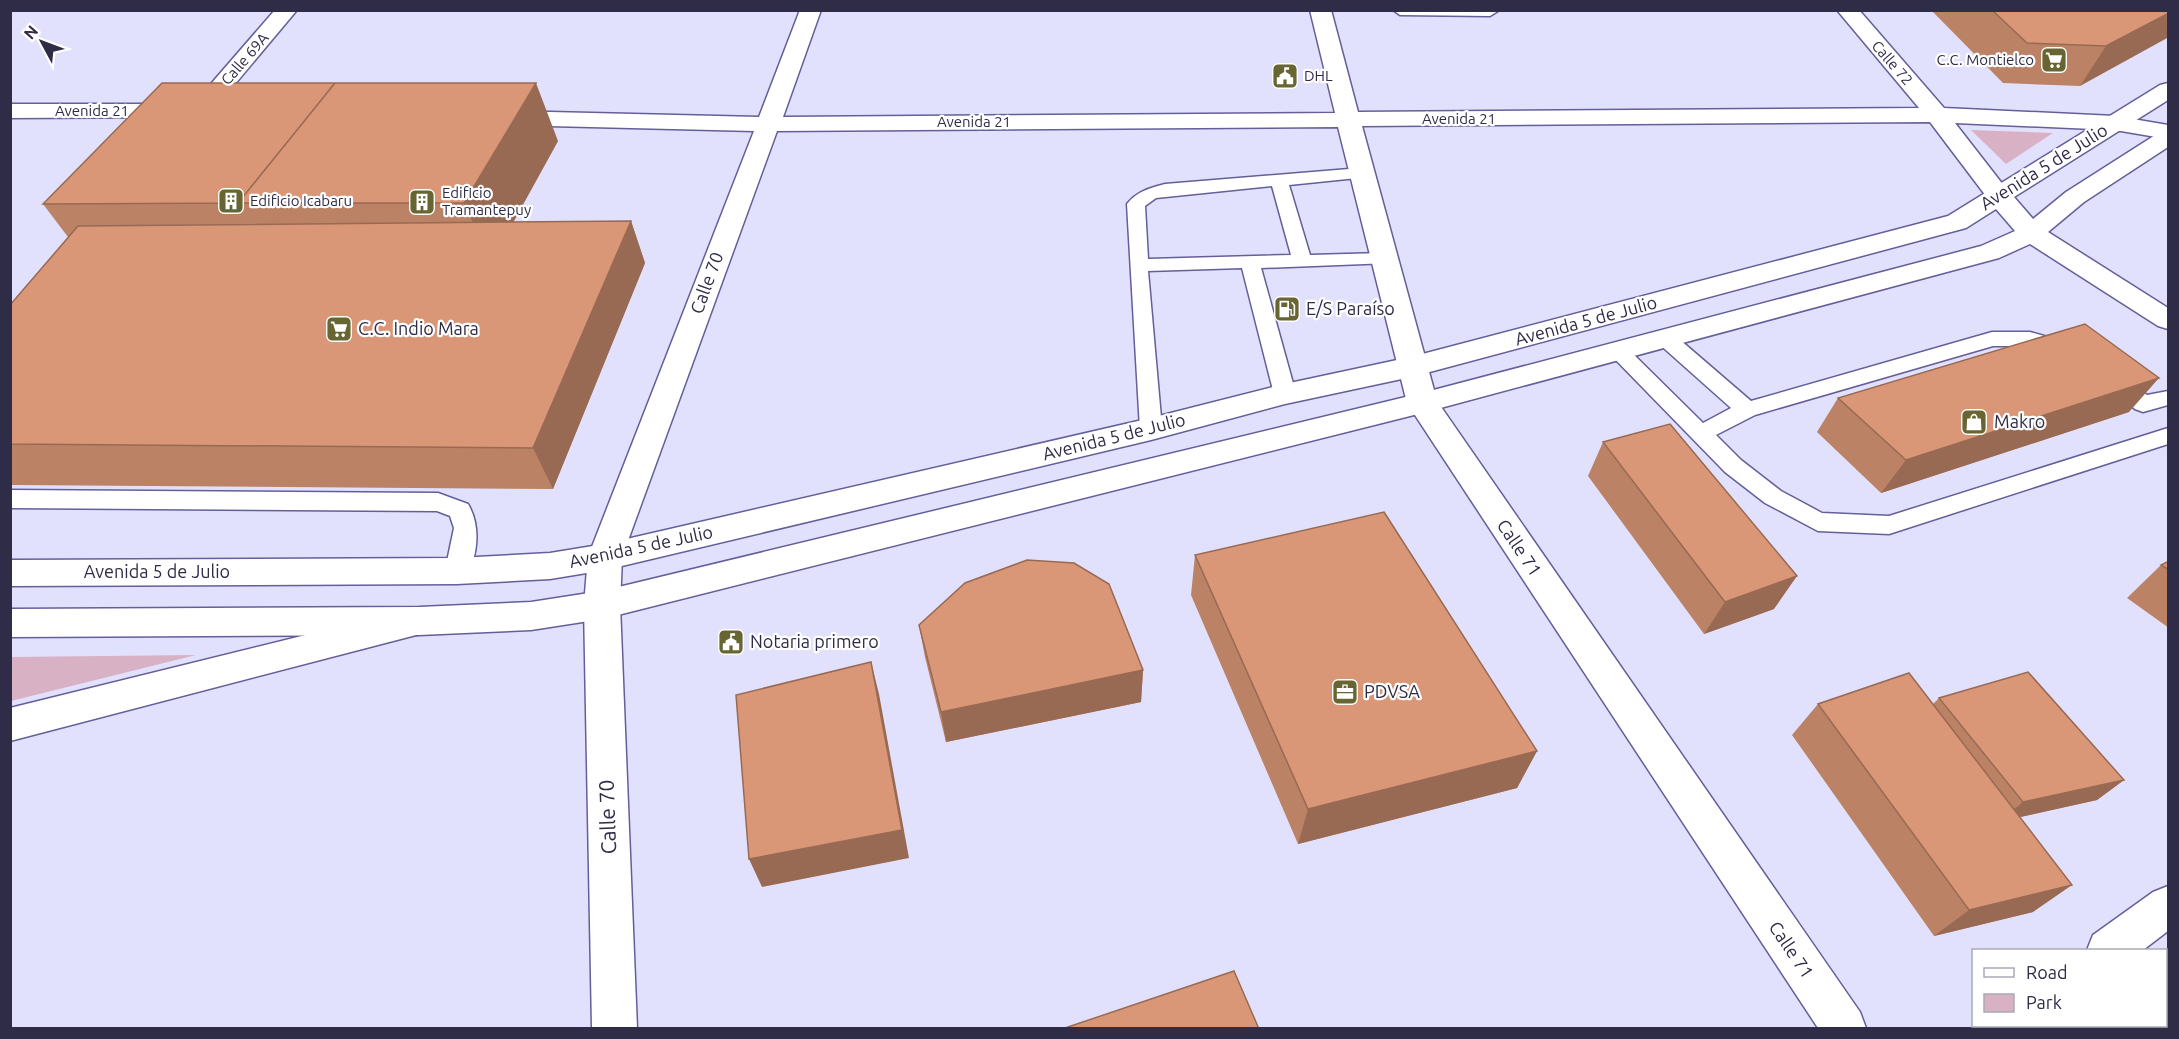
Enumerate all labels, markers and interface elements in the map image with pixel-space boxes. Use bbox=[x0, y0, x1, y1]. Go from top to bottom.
north arrow bbox=[12, 12, 72, 72]
text: N bbox=[20, 22, 41, 43]
street label: Calle 69A bbox=[217, 29, 272, 88]
street label: Calle 72 bbox=[1868, 37, 1916, 88]
supermarket icon: C.C. Montielco bbox=[2039, 45, 2069, 75]
place label: C.C. Montielco bbox=[1937, 51, 2034, 68]
public building icon: DHL bbox=[1270, 61, 1300, 91]
place label: DHL bbox=[1304, 67, 1333, 84]
street label: Avenida 21 bbox=[55, 102, 129, 119]
street label: Avenida 21 bbox=[1422, 110, 1496, 127]
street label: Avenida 21 bbox=[937, 113, 1011, 130]
street label: Avenida 5 de Julio bbox=[1976, 119, 2111, 213]
place label: Edificio Tramantepuy bbox=[442, 184, 531, 218]
building icon: Edificio Icabaru bbox=[216, 186, 246, 216]
building icon: Edificio Tramantepuy bbox=[407, 187, 437, 217]
place label: Edificio Icabaru bbox=[250, 192, 352, 209]
street label: Calle 70 bbox=[686, 249, 726, 316]
street label: Avenida 5 de Julio bbox=[1512, 291, 1659, 349]
fuel station icon: E/S Paraíso bbox=[1272, 294, 1302, 324]
place label: E/S Paraíso bbox=[1306, 298, 1395, 318]
supermarket icon: C.C. Indio Mara bbox=[324, 314, 354, 344]
place label: C.C. Indio Mara bbox=[358, 318, 479, 338]
shop icon: Makro bbox=[1959, 407, 1989, 437]
street label: Avenida 5 de Julio bbox=[1040, 409, 1187, 463]
place label: Makro bbox=[1994, 411, 2045, 431]
street label: Calle 71 bbox=[1494, 515, 1546, 580]
street label: Avenida 5 de Julio bbox=[567, 521, 714, 571]
street label: Avenida 5 de Julio bbox=[84, 561, 230, 581]
public building icon: Notaria primero bbox=[716, 627, 746, 657]
place label: Notaria primero bbox=[750, 631, 879, 651]
office icon: PDVSA bbox=[1330, 677, 1360, 707]
place label: PDVSA bbox=[1364, 681, 1420, 701]
street label: Calle 70 bbox=[594, 779, 620, 855]
street label: Calle 71 bbox=[1766, 917, 1818, 982]
legend bbox=[1972, 949, 2167, 1027]
text: Road bbox=[2026, 962, 2068, 982]
text: Park bbox=[2026, 992, 2062, 1012]

